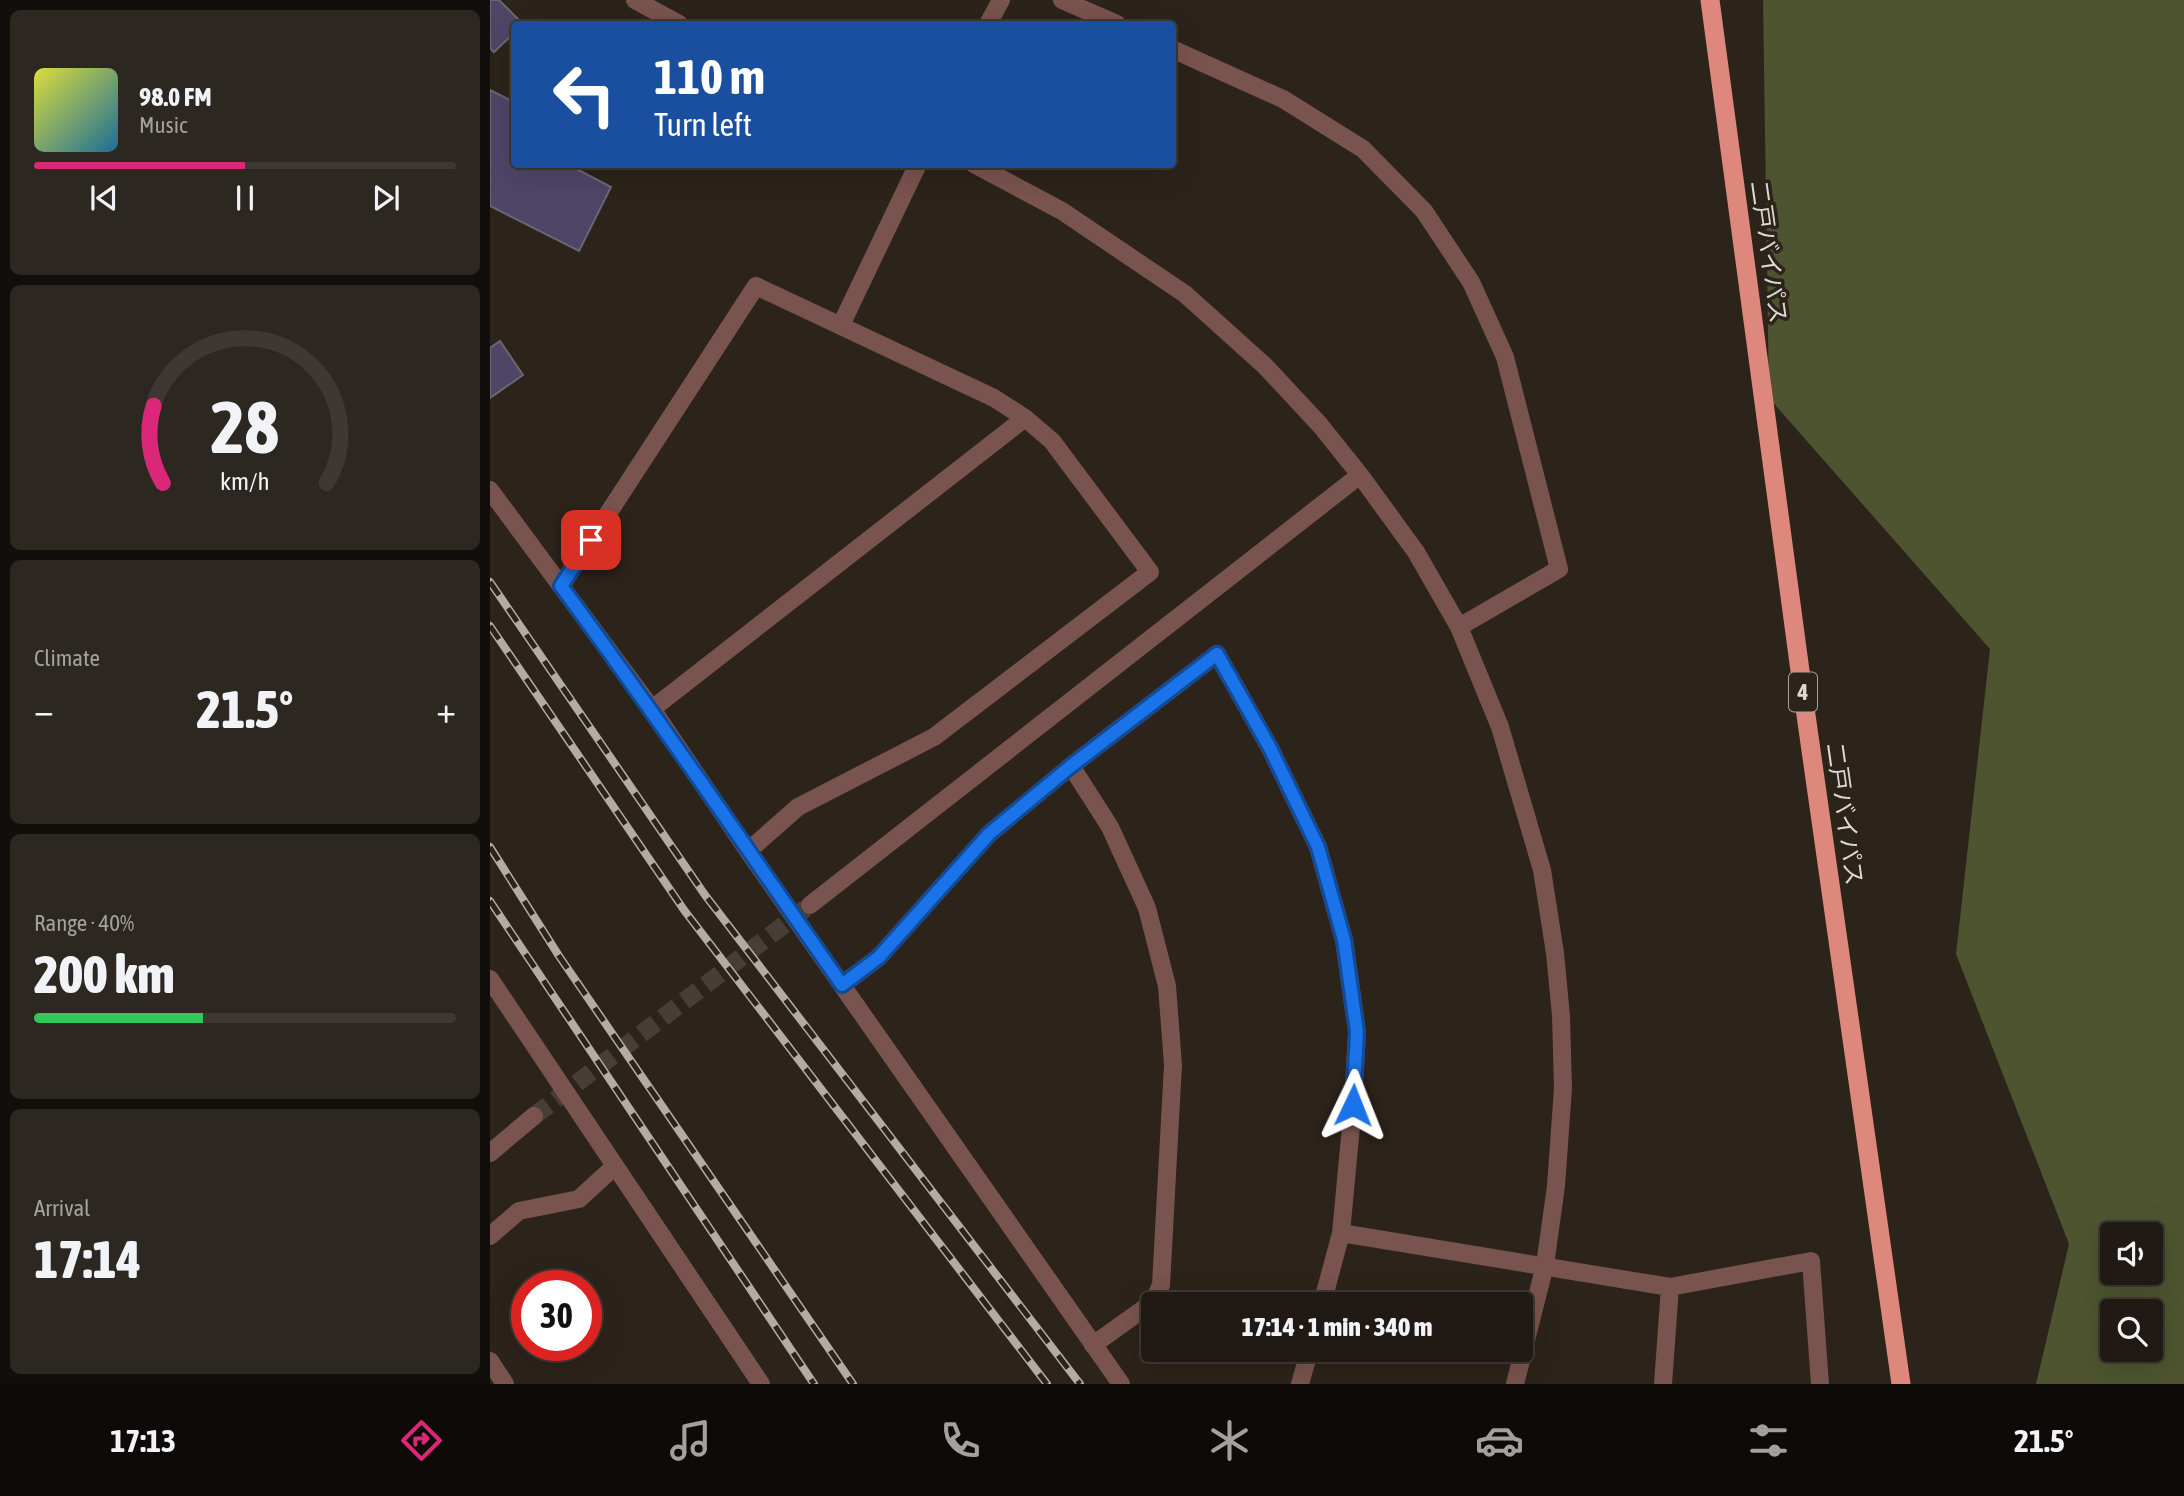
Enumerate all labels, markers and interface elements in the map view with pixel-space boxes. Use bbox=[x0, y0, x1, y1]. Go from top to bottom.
text: 110 m bbox=[654, 48, 765, 104]
icon: left bbox=[539, 49, 630, 140]
text: 98.0 FM bbox=[139, 82, 212, 112]
text: Turn left bbox=[654, 106, 752, 143]
text: Music bbox=[139, 112, 187, 138]
icon: previous bbox=[85, 179, 123, 217]
icon: pause bbox=[226, 179, 264, 217]
icon: next bbox=[367, 179, 405, 217]
street label: 二戸バイパス bbox=[1746, 179, 1792, 325]
text: 28 bbox=[211, 386, 279, 469]
text: km/h bbox=[220, 467, 270, 495]
pin bbox=[561, 510, 621, 570]
icon: arrive bbox=[572, 521, 610, 559]
text: Climate bbox=[34, 645, 100, 671]
road number: 4 bbox=[1789, 672, 1817, 712]
text: 21.5° bbox=[197, 679, 293, 739]
text: − bbox=[34, 688, 54, 731]
text: + bbox=[436, 688, 456, 731]
street label: 二戸バイパス bbox=[1822, 741, 1868, 887]
text: Range · 40% bbox=[34, 910, 134, 936]
text: 200 km bbox=[34, 944, 175, 1004]
position arrow bbox=[1316, 1068, 1390, 1142]
text: Arrival bbox=[34, 1195, 90, 1221]
map controls bbox=[2100, 1222, 2163, 1362]
button: sound bbox=[2100, 1222, 2163, 1285]
text: 17:14 bbox=[34, 1229, 141, 1289]
speed limit sign: 30 bbox=[511, 1270, 602, 1361]
button: search bbox=[2100, 1299, 2163, 1362]
text: 17:14 · 1 min · 340 m bbox=[1242, 1312, 1432, 1342]
icon: directions bbox=[397, 1416, 446, 1465]
icon: music bbox=[666, 1416, 715, 1465]
icon: phone bbox=[936, 1416, 985, 1465]
icon: climate bbox=[1205, 1416, 1254, 1465]
icon: car bbox=[1475, 1416, 1524, 1465]
icon: filters bbox=[1744, 1416, 1793, 1465]
text: 17:13 bbox=[110, 1422, 176, 1459]
text: 21.5° bbox=[2014, 1422, 2074, 1459]

